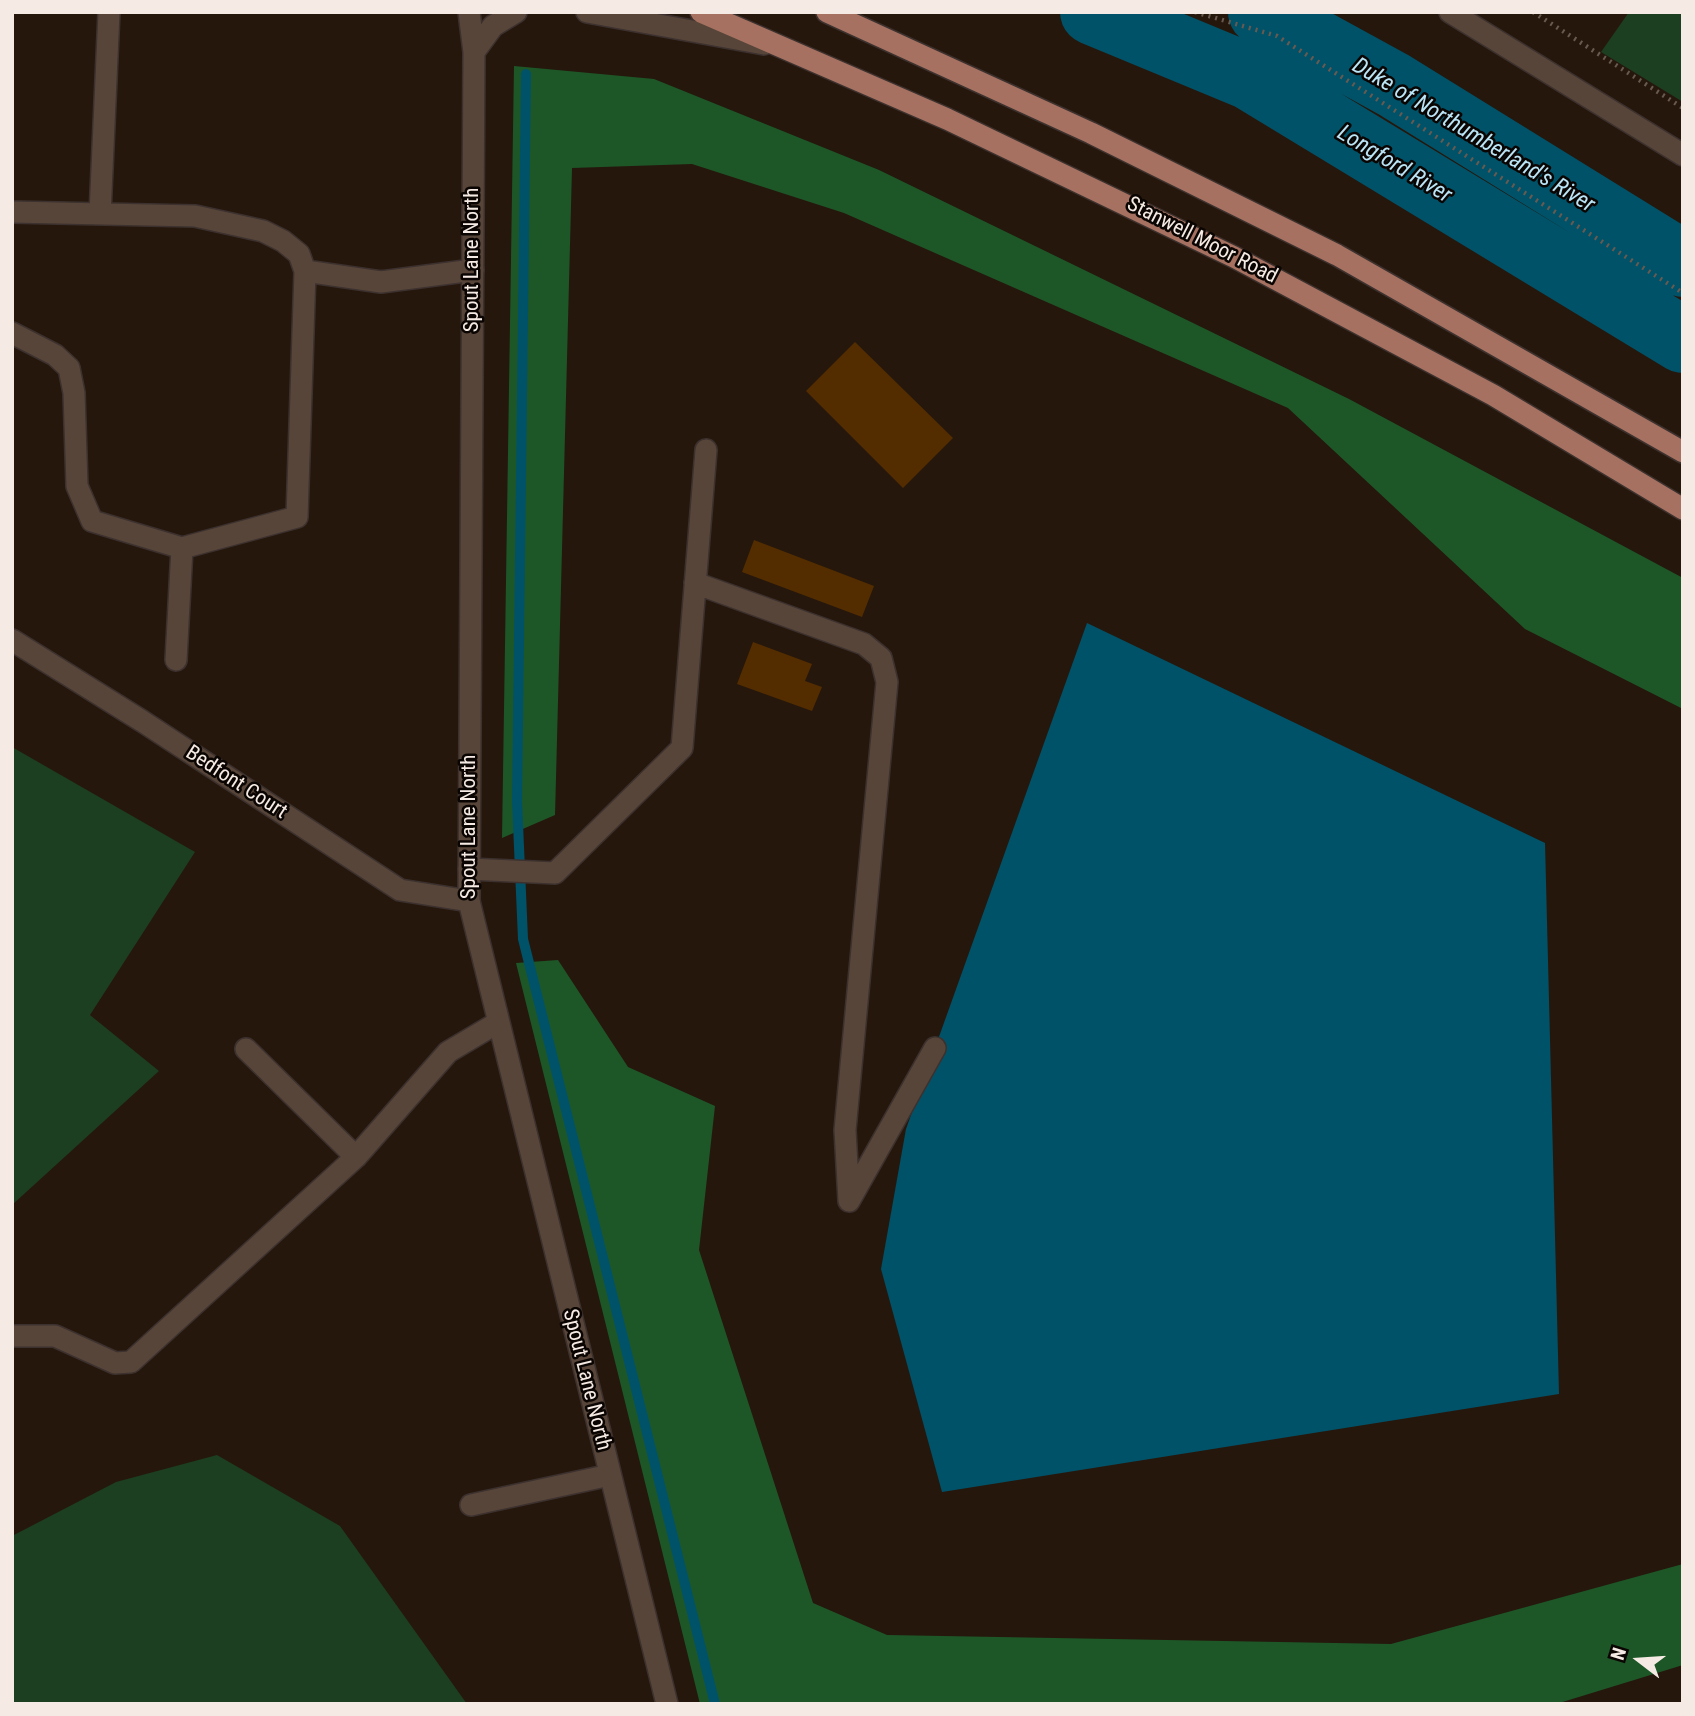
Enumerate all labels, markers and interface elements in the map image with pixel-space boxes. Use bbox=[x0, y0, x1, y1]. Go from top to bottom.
water label: Duke of Northumberland's River bbox=[1347, 53, 1599, 219]
water label: Longford River bbox=[1332, 120, 1456, 210]
street label: Spout Lane North bbox=[460, 188, 486, 332]
street label: Stanwell Moor Road bbox=[1122, 192, 1282, 290]
street label: Bedfont Court bbox=[181, 741, 291, 825]
street label: Spout Lane North bbox=[457, 755, 483, 899]
street label: Spout Lane North bbox=[556, 1307, 616, 1453]
north arrow bbox=[1604, 1625, 1674, 1695]
text: N bbox=[1606, 1645, 1631, 1663]

